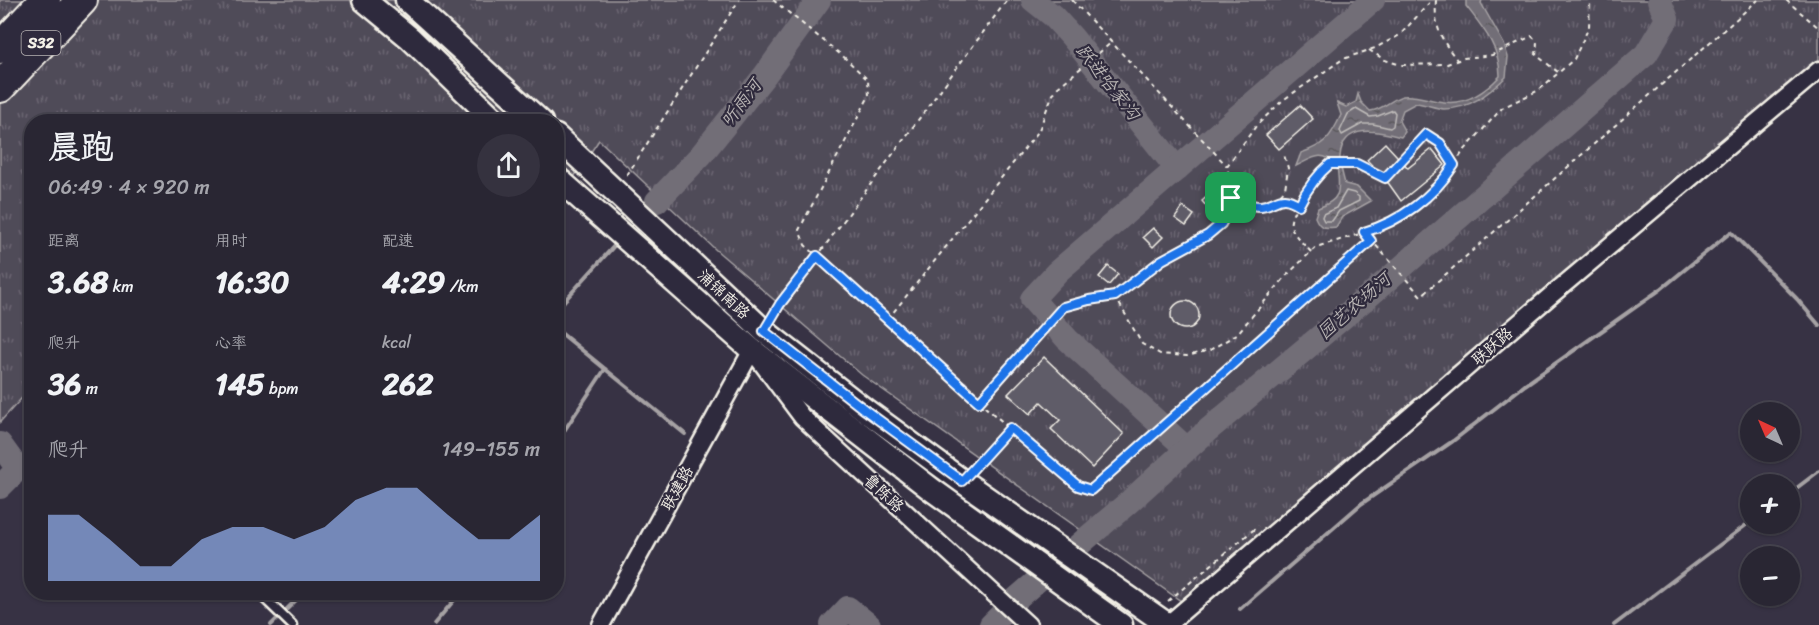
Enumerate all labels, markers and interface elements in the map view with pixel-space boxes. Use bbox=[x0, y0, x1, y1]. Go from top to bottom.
road number: S32 bbox=[22, 31, 60, 55]
water label: 跃进哈家沟 bbox=[1068, 37, 1150, 129]
water label: 听雨河 bbox=[712, 69, 772, 134]
text: 晨跑 bbox=[48, 118, 114, 176]
button: share bbox=[477, 134, 540, 197]
text: 06:49 · 4 × 920 m bbox=[48, 170, 210, 205]
pin bbox=[1205, 172, 1256, 223]
icon: arrive bbox=[1214, 181, 1247, 214]
text: 距离 bbox=[48, 226, 80, 255]
text: 用时 bbox=[215, 226, 247, 255]
text: 配速 bbox=[382, 226, 414, 255]
text: 3.68 bbox=[48, 255, 109, 309]
text: 16:30 bbox=[215, 255, 289, 309]
text: 4:29 bbox=[382, 255, 446, 309]
street label: 浦锦南路 bbox=[691, 262, 757, 326]
water label: 园艺农场河 bbox=[1310, 262, 1401, 348]
text: km bbox=[109, 272, 134, 301]
text: /km bbox=[446, 272, 478, 301]
street label: 联跃路 bbox=[1464, 319, 1520, 373]
text: 爬升 bbox=[48, 328, 80, 357]
text: 心率 bbox=[215, 328, 247, 357]
text: kcal bbox=[382, 328, 411, 357]
text: 36 bbox=[48, 357, 82, 411]
text: 145 bbox=[215, 357, 265, 411]
text: 262 bbox=[382, 357, 434, 411]
text: m bbox=[82, 374, 98, 403]
text: bpm bbox=[265, 374, 299, 403]
north arrow bbox=[1740, 402, 1800, 462]
map controls bbox=[1740, 402, 1800, 606]
text: 爬升 bbox=[48, 432, 88, 467]
text: 149–155 m bbox=[442, 432, 540, 467]
street label: 联建路 bbox=[653, 460, 701, 516]
street label: 鲁陈路 bbox=[857, 466, 911, 520]
button: + bbox=[1740, 474, 1800, 534]
button: − bbox=[1740, 546, 1800, 606]

